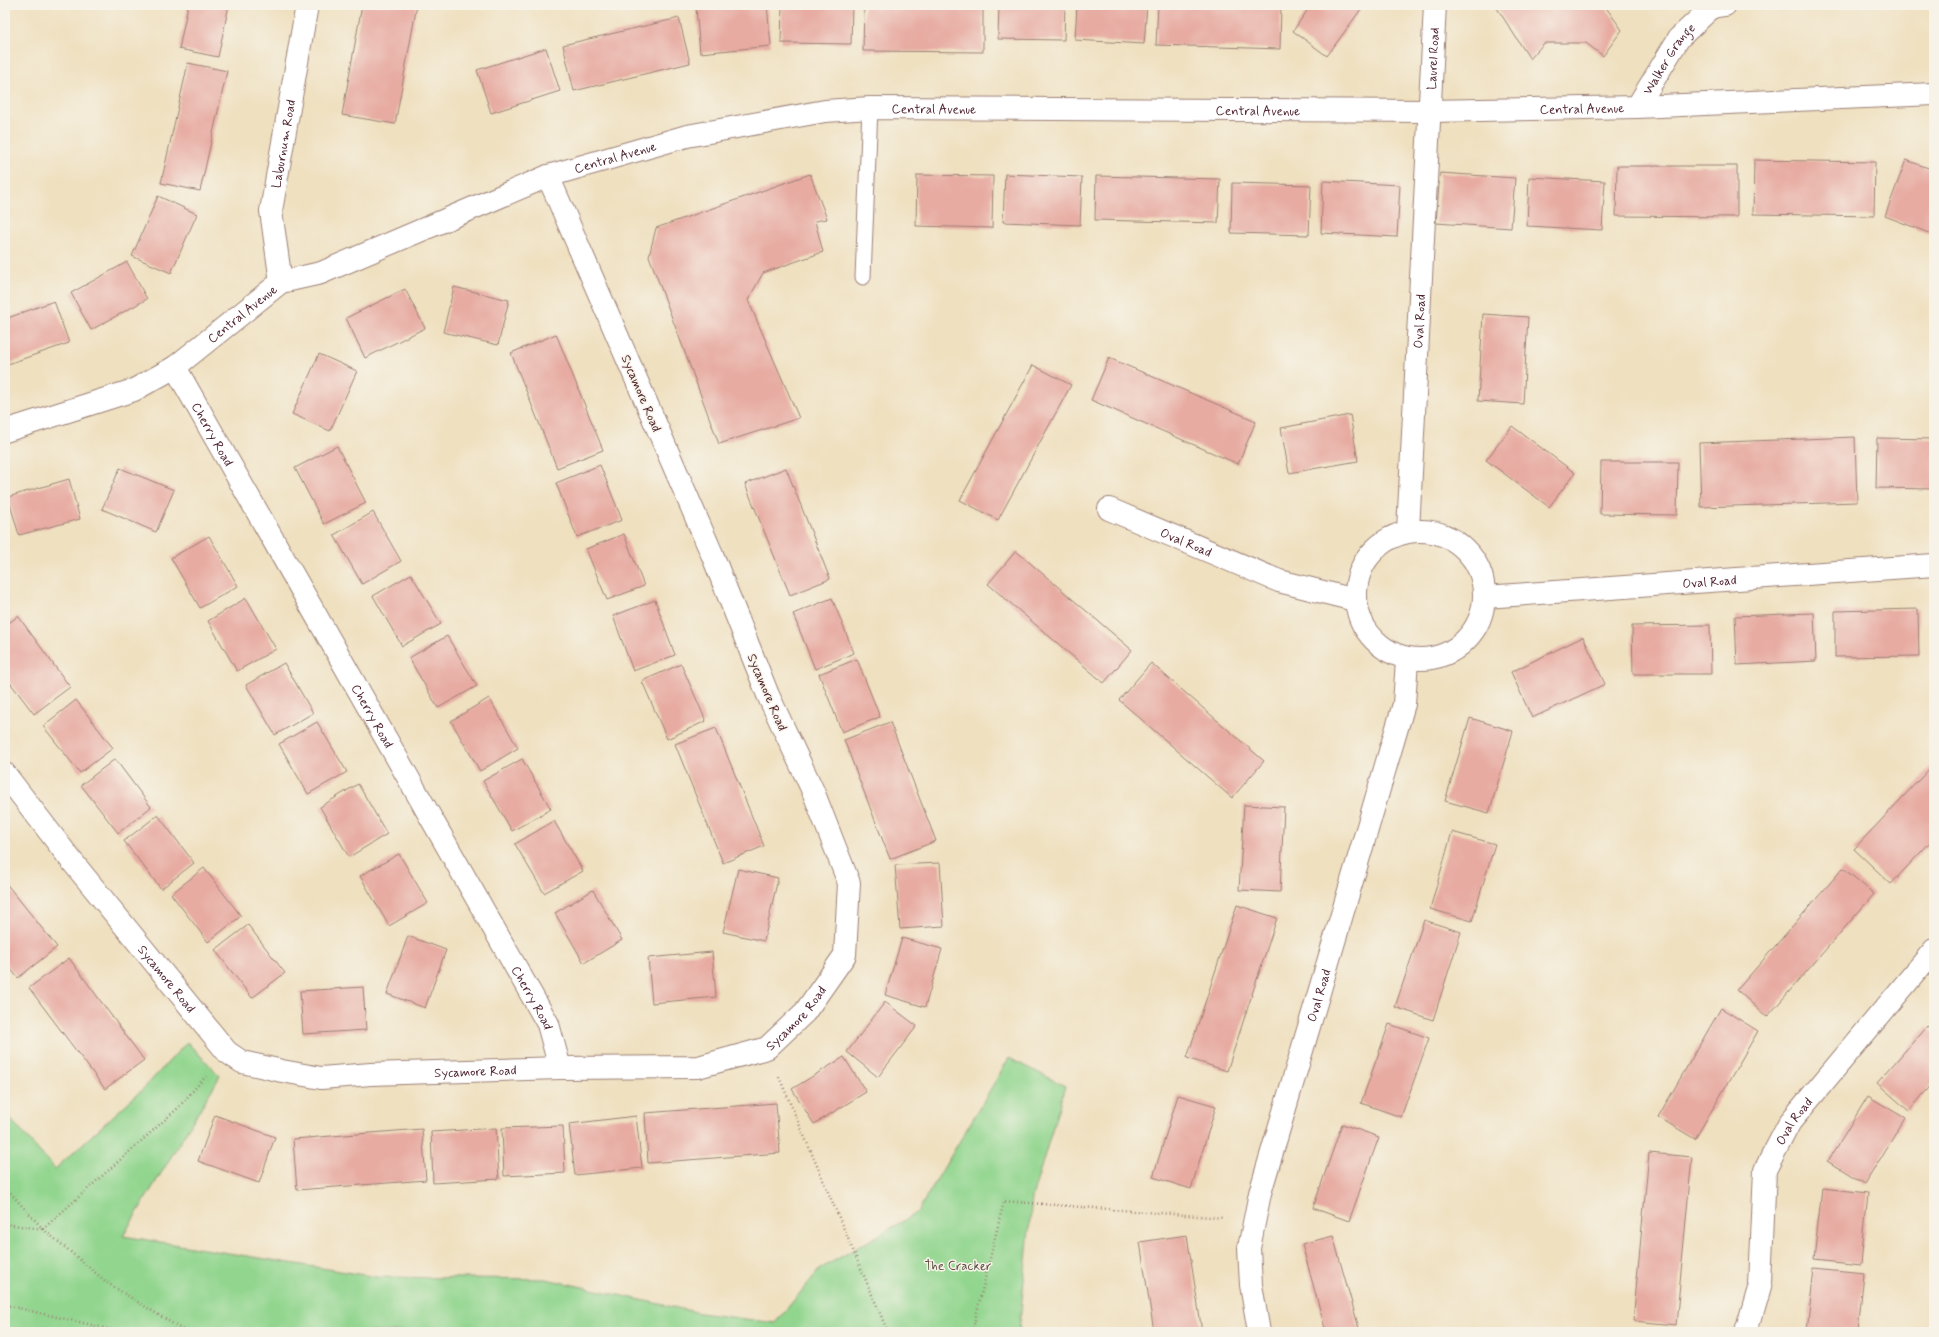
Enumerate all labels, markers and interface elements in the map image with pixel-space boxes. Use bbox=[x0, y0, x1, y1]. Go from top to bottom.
street label: Walker Grange bbox=[1640, 20, 1700, 98]
street label: Laurel Road bbox=[1424, 27, 1444, 90]
street label: Laburnum Road bbox=[268, 98, 300, 190]
street label: Central Avenue bbox=[1539, 100, 1624, 119]
street label: Central Avenue bbox=[892, 101, 976, 119]
street label: Central Avenue bbox=[1216, 103, 1300, 120]
street label: Central Avenue bbox=[573, 138, 659, 178]
street label: Central Avenue bbox=[204, 281, 281, 348]
street label: Oval Road bbox=[1410, 294, 1430, 349]
street label: Sycamore Road bbox=[617, 352, 665, 435]
street label: Cherry Road bbox=[187, 400, 237, 470]
street label: Oval Road bbox=[1157, 525, 1214, 562]
street label: Oval Road bbox=[1682, 572, 1737, 593]
street label: Sycamore Road bbox=[743, 651, 791, 734]
street label: Cherry Road bbox=[347, 681, 397, 752]
street label: Sycamore Road bbox=[133, 942, 199, 1017]
street label: Cherry Road bbox=[507, 963, 556, 1032]
street label: Oval Road bbox=[1304, 967, 1336, 1024]
street label: Sycamore Road bbox=[763, 983, 831, 1055]
street label: Sycamore Road bbox=[434, 1062, 517, 1082]
street label: Oval Road bbox=[1773, 1095, 1817, 1148]
park label: The Cracker bbox=[924, 1258, 992, 1275]

